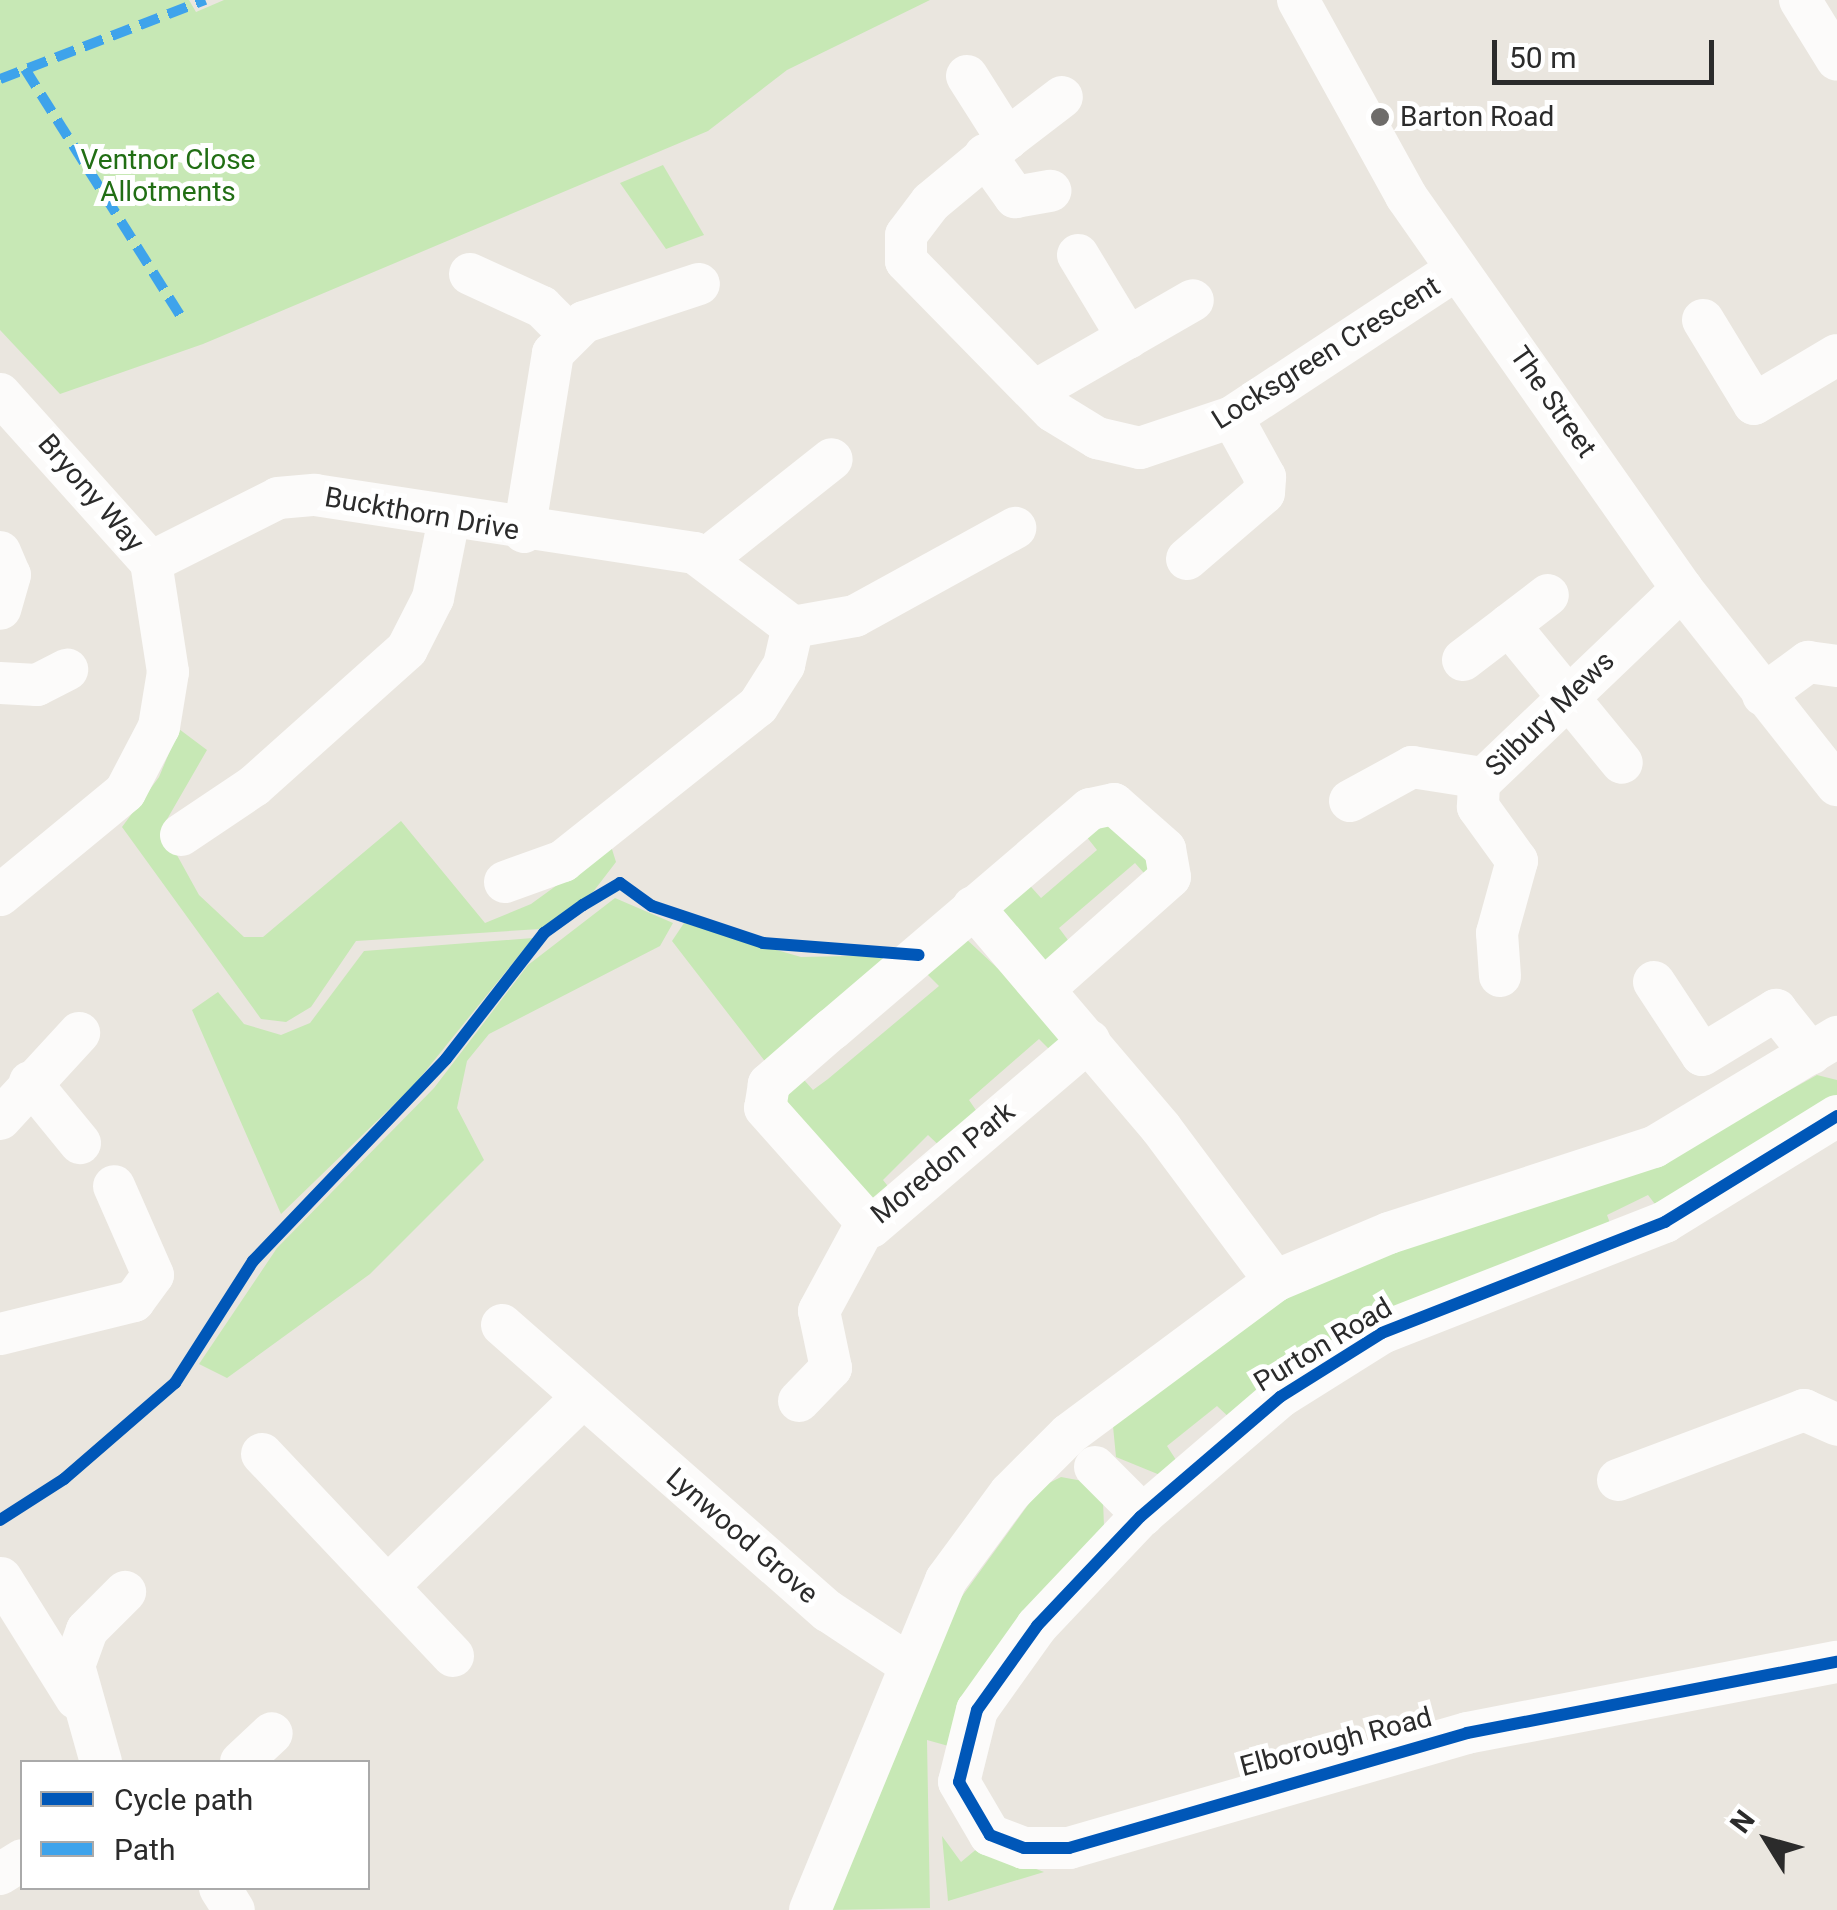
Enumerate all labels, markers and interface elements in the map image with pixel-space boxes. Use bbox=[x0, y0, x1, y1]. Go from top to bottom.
scale bar bbox=[1497, 20, 1720, 82]
text: 50 m bbox=[1509, 40, 1576, 75]
place label: Barton Road bbox=[1400, 100, 1554, 134]
marker: Barton Road bbox=[1369, 106, 1391, 128]
park label: Ventnor Close Allotments bbox=[81, 143, 255, 209]
street label: Locksgreen Crescent bbox=[1206, 269, 1446, 437]
street label: The Street bbox=[1503, 340, 1603, 464]
street label: Bryony Way bbox=[31, 427, 151, 559]
street label: Buckthorn Drive bbox=[322, 480, 522, 548]
street label: Silbury Mews bbox=[1479, 644, 1621, 784]
street label: Moredon Park bbox=[864, 1095, 1022, 1231]
street label: Purton Road bbox=[1248, 1291, 1398, 1399]
street label: Lynwood Grove bbox=[659, 1461, 825, 1611]
street label: Elborough Road bbox=[1236, 1700, 1436, 1784]
legend bbox=[20, 1760, 370, 1890]
text: Cycle path bbox=[114, 1782, 253, 1817]
north arrow bbox=[1717, 1790, 1817, 1890]
text: N bbox=[1724, 1804, 1762, 1839]
text: Path bbox=[114, 1832, 175, 1867]

